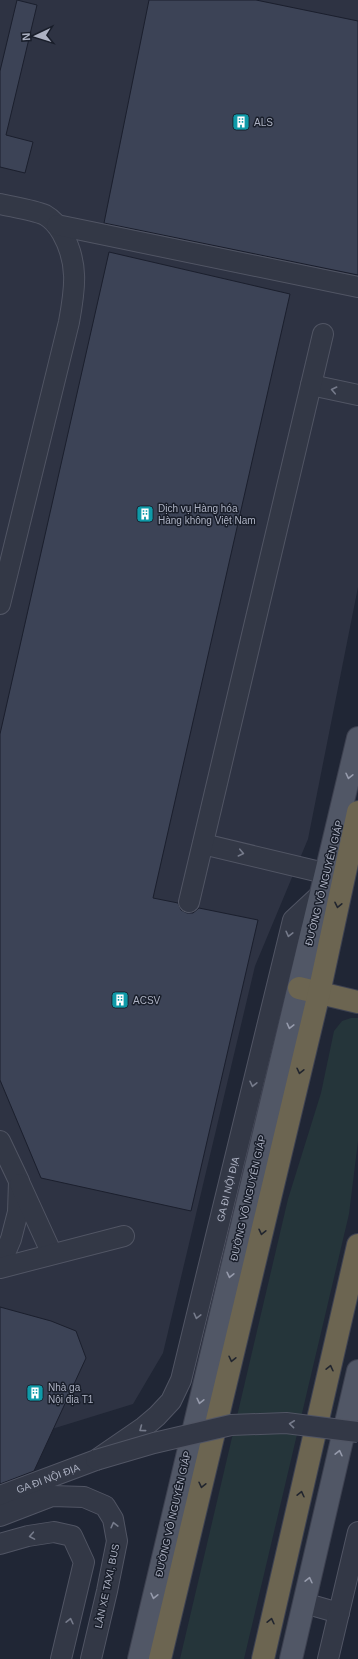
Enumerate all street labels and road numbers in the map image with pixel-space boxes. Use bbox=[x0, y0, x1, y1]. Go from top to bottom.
street label: ĐƯỜNG VÕ NGUYÊN GIÁP bbox=[302, 819, 345, 947]
street label: ĐƯỜNG VÕ NGUYÊN GIÁP bbox=[227, 1133, 268, 1262]
street label: GA ĐI NỘI ĐỊA bbox=[214, 1155, 241, 1223]
street label: ĐƯỜNG VÕ NGUYÊN GIÁP bbox=[152, 1449, 193, 1578]
street label: GA ĐI NỘI ĐỊA bbox=[15, 1461, 81, 1495]
street label: LÀN XE TAXI, BUS bbox=[92, 1542, 121, 1629]

